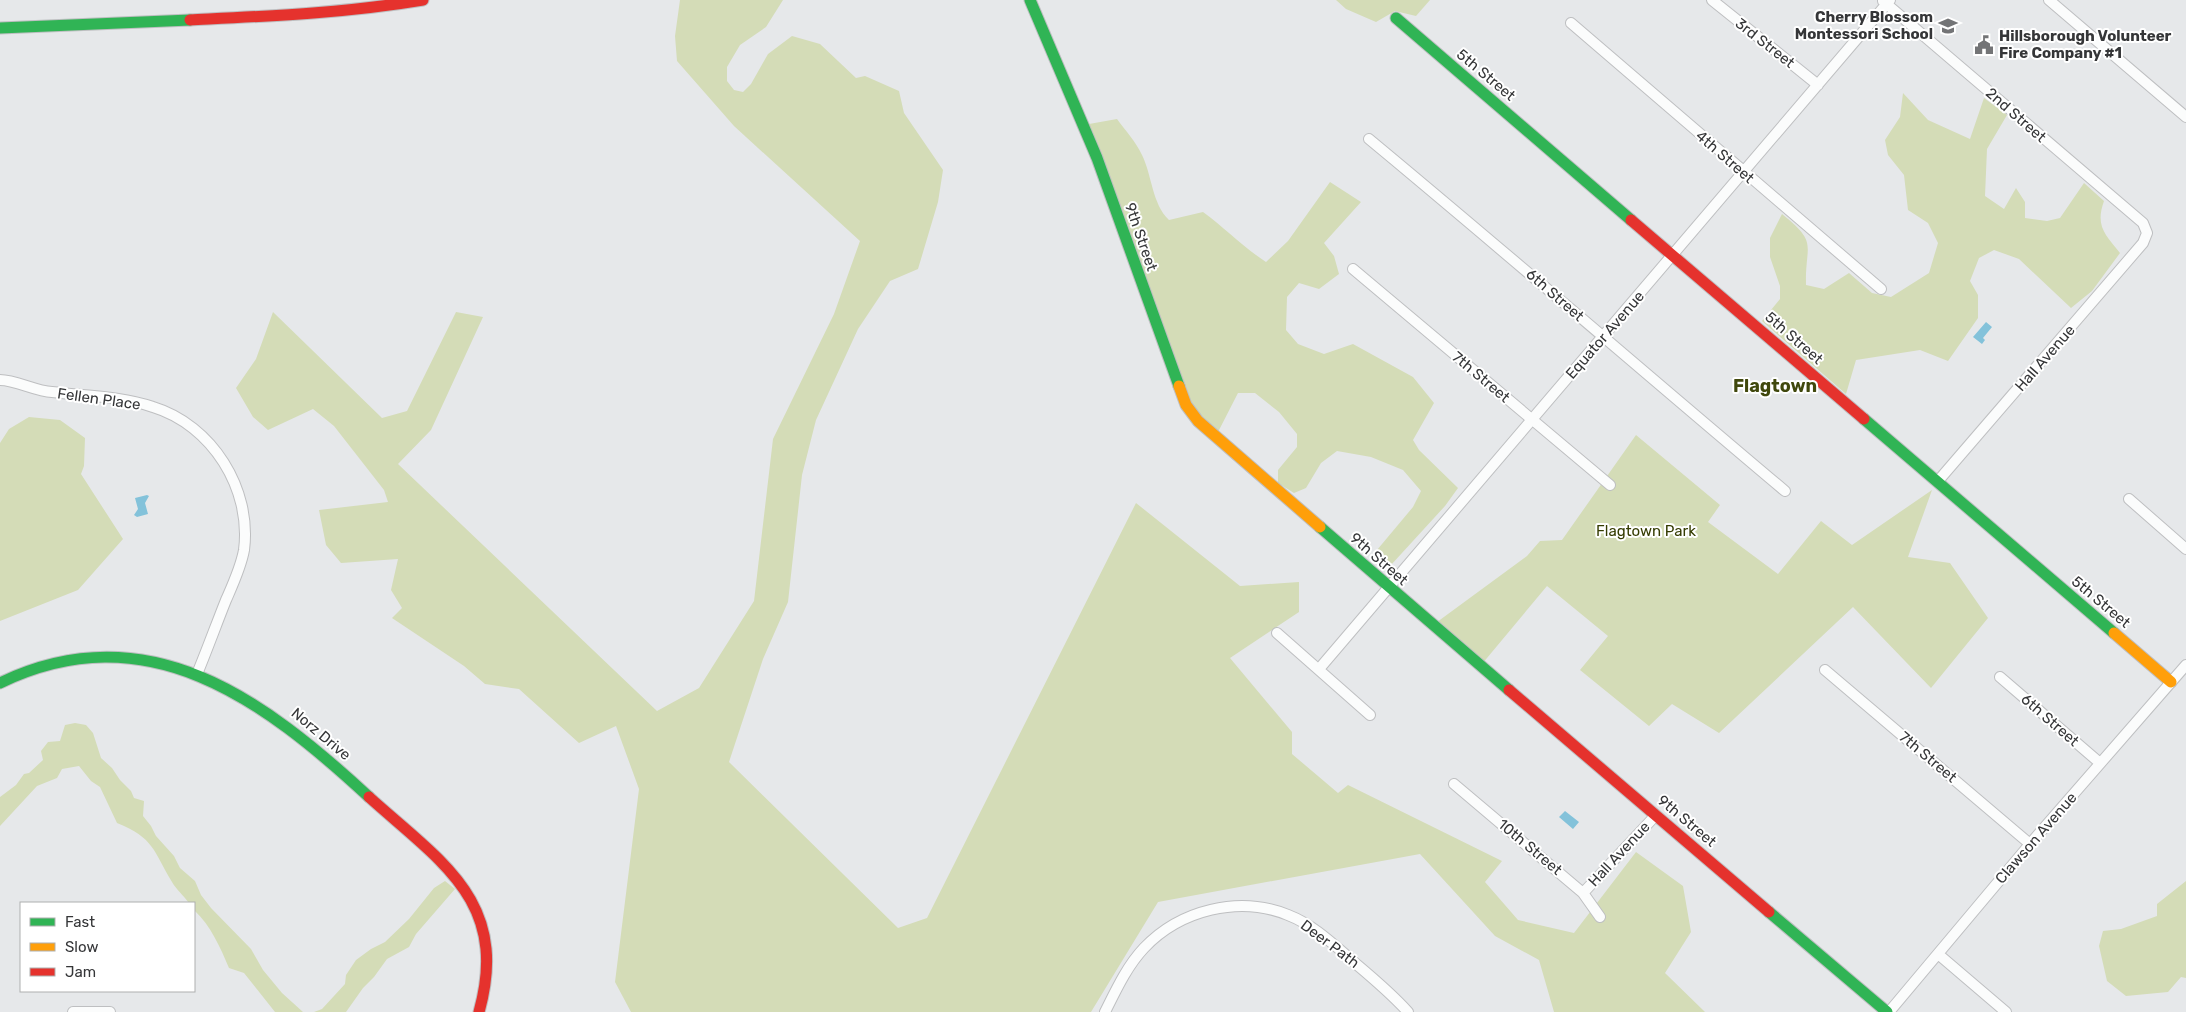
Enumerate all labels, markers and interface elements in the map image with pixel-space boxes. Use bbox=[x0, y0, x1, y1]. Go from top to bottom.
place label: Cherry Blossom Montessori School bbox=[1795, 8, 1933, 43]
street label: 3rd Street bbox=[1732, 14, 1798, 72]
school or university icon: Cherry Blossom Montessori School bbox=[1937, 15, 1959, 37]
place label: Hillsborough Volunteer Fire Company #1 bbox=[1999, 27, 2172, 62]
public building icon: Hillsborough Volunteer Fire Company #1 bbox=[1973, 34, 1995, 56]
street label: 5th Street bbox=[1453, 45, 1519, 105]
street label: 2nd Street bbox=[1982, 84, 2050, 146]
street label: 4th Street bbox=[1692, 127, 1758, 187]
street label: 9th Street bbox=[1121, 201, 1161, 274]
street label: 6th Street bbox=[1522, 265, 1588, 325]
street label: Equator Avenue bbox=[1562, 287, 1648, 383]
street label: 5th Street bbox=[1761, 308, 1827, 368]
street label: Hall Avenue bbox=[2011, 321, 2079, 395]
street label: 7th Street bbox=[1448, 348, 1514, 406]
district label: Flagtown bbox=[1733, 375, 1817, 397]
street label: Fellen Place bbox=[56, 384, 142, 414]
park label: Flagtown Park bbox=[1596, 522, 1696, 540]
street label: 9th Street bbox=[1346, 529, 1412, 589]
street label: 5th Street bbox=[2068, 572, 2134, 632]
street label: 6th Street bbox=[2017, 690, 2083, 750]
street label: Norz Drive bbox=[288, 704, 354, 764]
street label: 7th Street bbox=[1895, 728, 1961, 786]
street label: Clawson Avenue bbox=[1992, 789, 2080, 887]
street label: 9th Street bbox=[1654, 791, 1720, 851]
street label: 10th Street bbox=[1494, 815, 1566, 879]
street label: Hall Avenue bbox=[1584, 818, 1654, 890]
legend bbox=[20, 902, 195, 992]
text: Fast bbox=[65, 913, 95, 931]
street label: Deer Path bbox=[1297, 916, 1363, 972]
text: Slow bbox=[65, 938, 98, 956]
text: Jam bbox=[65, 963, 96, 981]

